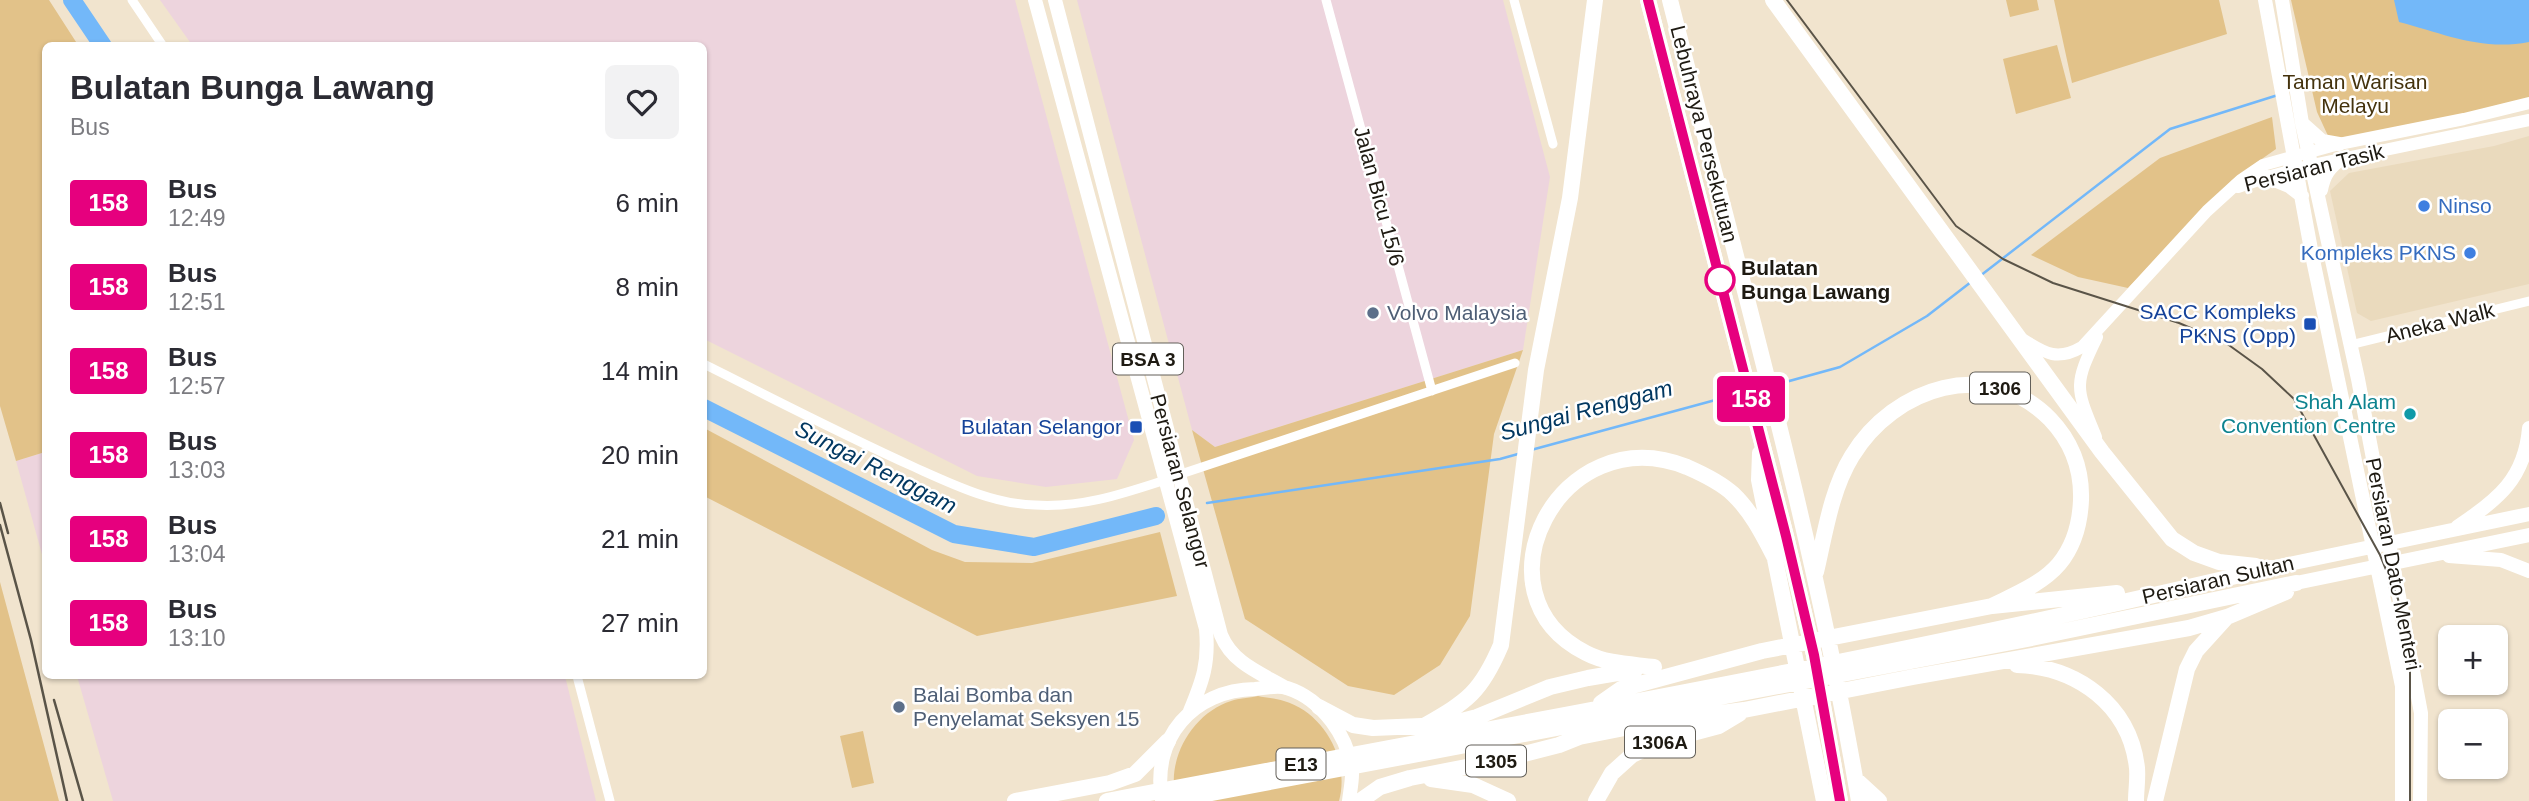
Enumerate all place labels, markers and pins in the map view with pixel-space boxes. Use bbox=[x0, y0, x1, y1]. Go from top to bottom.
place label: Ninso bbox=[2438, 194, 2492, 217]
marker: Ninso bbox=[2416, 198, 2432, 214]
place label: Kompleks PKNS bbox=[2301, 241, 2456, 264]
marker: Kompleks PKNS bbox=[2462, 245, 2478, 261]
place label: Bulatan Bunga Lawang bbox=[1741, 256, 1890, 303]
marker: Bulatan Bunga Lawang bbox=[1705, 265, 1735, 295]
place label: SACC Kompleks PKNS (Opp) bbox=[2140, 300, 2296, 347]
place label: Volvo Malaysia bbox=[1387, 301, 1527, 324]
marker: Volvo Malaysia bbox=[1365, 305, 1381, 321]
marker: SACC Kompleks PKNS (Opp) bbox=[2302, 316, 2318, 332]
place label: Shah Alam Convention Centre bbox=[2221, 390, 2396, 437]
marker: Shah Alam Convention Centre bbox=[2402, 406, 2418, 422]
place label: Bulatan Selangor bbox=[961, 415, 1122, 438]
marker: Bulatan Selangor bbox=[1128, 419, 1144, 435]
place label: Balai Bomba dan Penyelamat Seksyen 15 bbox=[913, 683, 1139, 730]
marker: Balai Bomba dan Penyelamat Seksyen 15 bbox=[891, 699, 907, 715]

